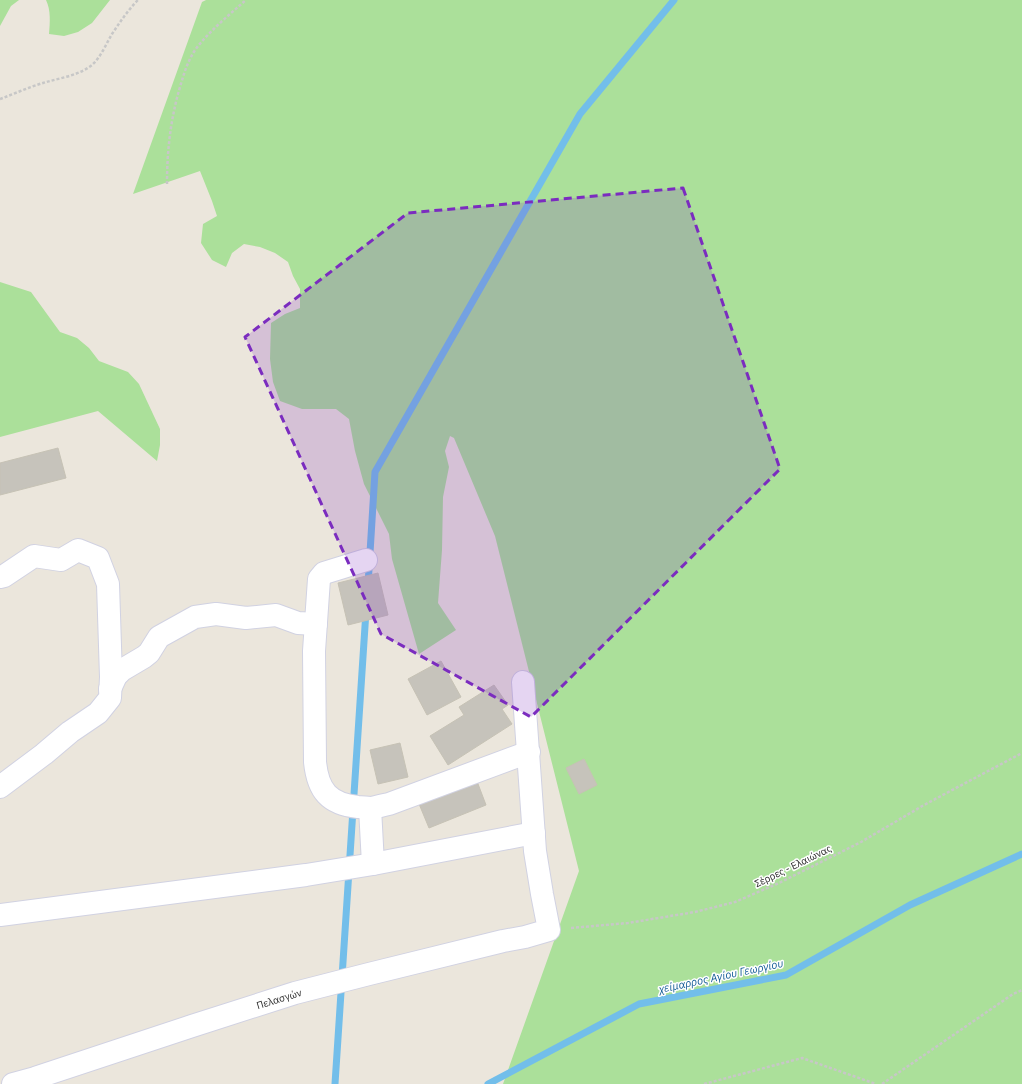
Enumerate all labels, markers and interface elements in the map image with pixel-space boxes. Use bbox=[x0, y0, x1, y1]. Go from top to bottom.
street label: Σέρρες - Ελαιώνας bbox=[752, 842, 834, 890]
water label: χείμαρρος Αγίου Γεωργίου bbox=[656, 956, 785, 996]
street label: Πελασγών bbox=[255, 986, 303, 1012]

